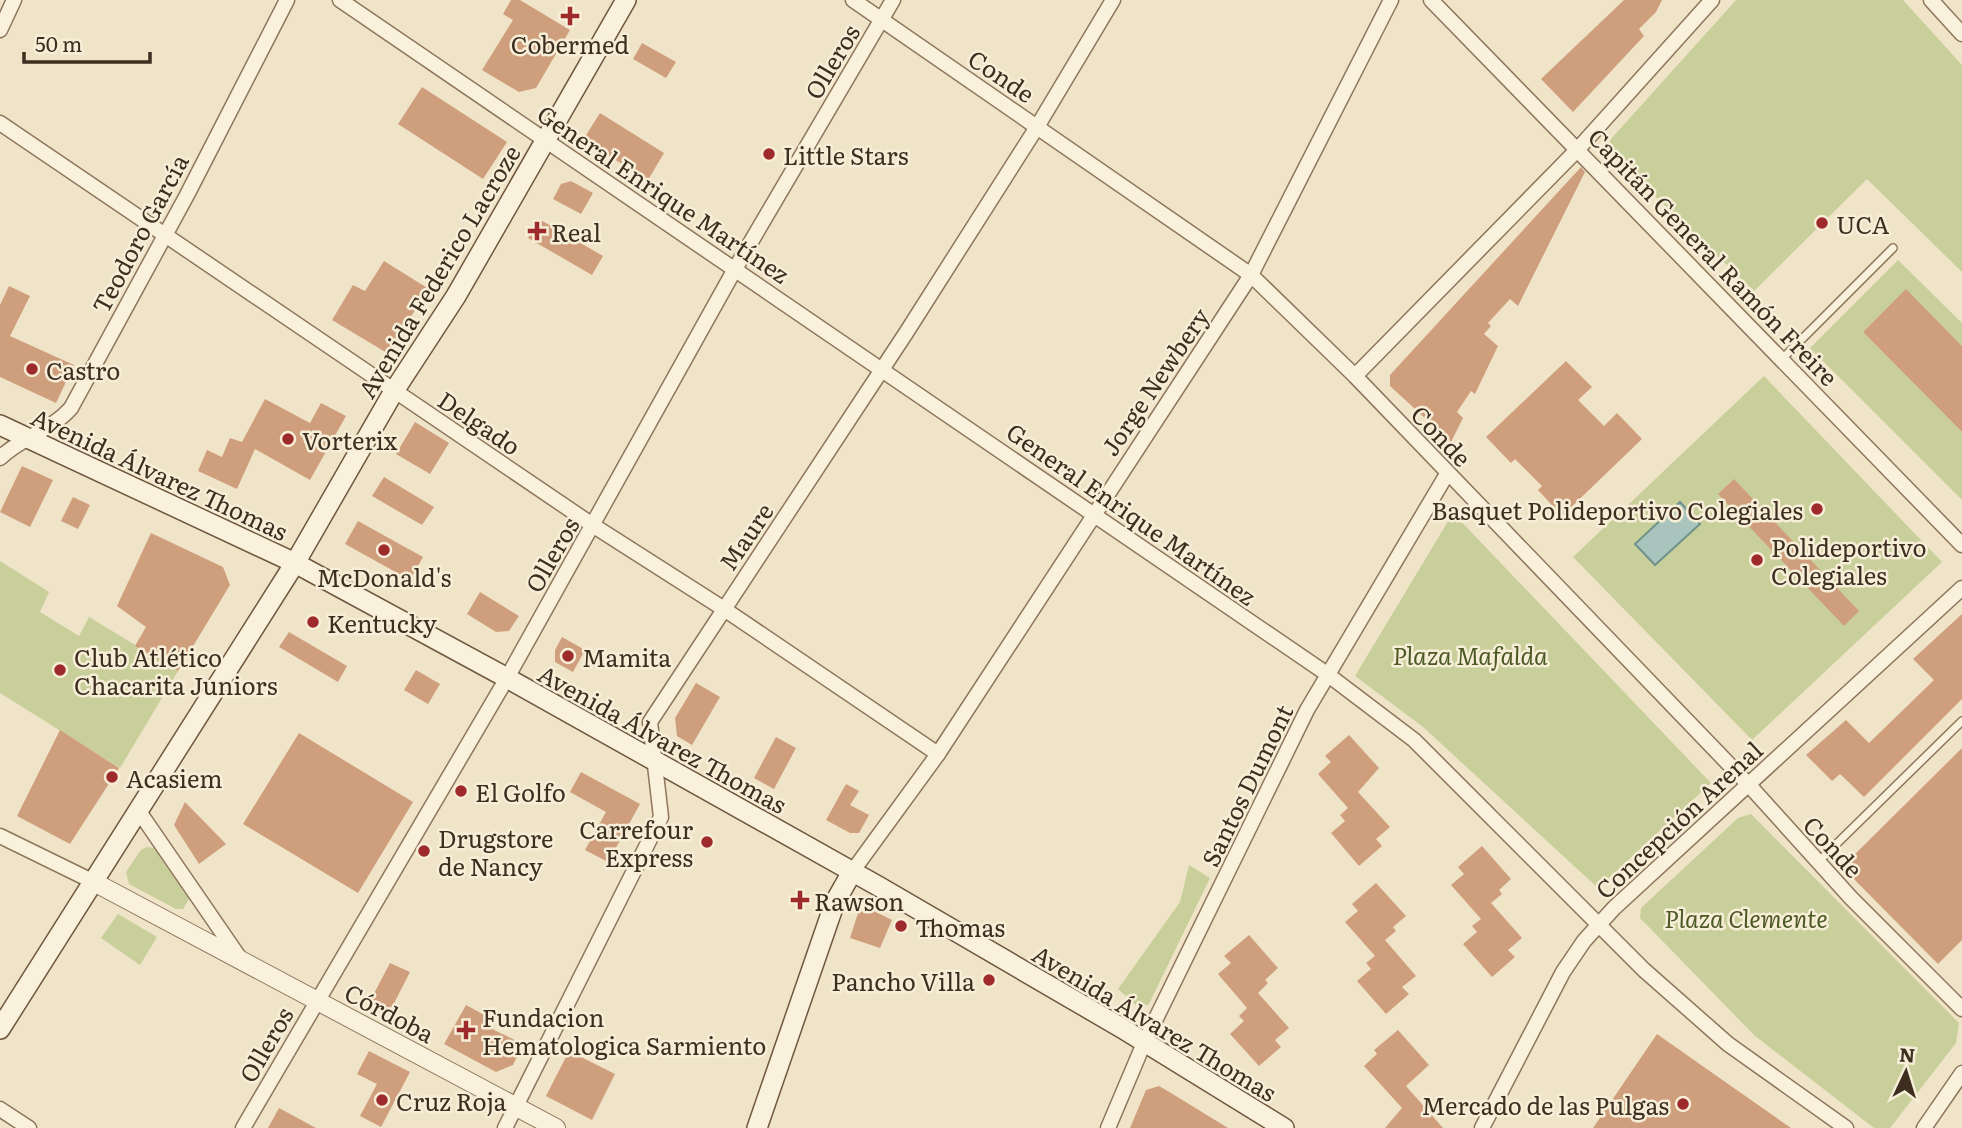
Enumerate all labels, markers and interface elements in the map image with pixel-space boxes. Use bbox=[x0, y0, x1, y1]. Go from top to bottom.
marker: Cobermed bbox=[560, 6, 580, 26]
street label: Olleros bbox=[795, 17, 867, 105]
scale bar bbox=[24, 21, 150, 65]
place label: Cobermed bbox=[511, 26, 630, 61]
text: 50 m bbox=[35, 27, 82, 58]
street label: Conde bbox=[962, 40, 1042, 110]
street label: General Enrique Martínez bbox=[531, 95, 797, 291]
street label: Capitán General Ramón Freire bbox=[1581, 119, 1847, 393]
place label: Little Stars bbox=[783, 137, 909, 172]
street label: Avenida Federico Lacroze bbox=[348, 138, 528, 404]
marker: Little Stars bbox=[761, 146, 777, 162]
street label: Teodoro García bbox=[82, 147, 196, 319]
place label: UCA bbox=[1836, 206, 1890, 241]
place label: Real bbox=[551, 214, 601, 249]
marker: UCA bbox=[1814, 215, 1830, 231]
marker: Real bbox=[529, 223, 545, 239]
street label: Jorge Newbery bbox=[1092, 300, 1217, 462]
place label: Castro bbox=[46, 352, 120, 387]
marker: Castro bbox=[24, 361, 40, 377]
street label: Delgado bbox=[432, 382, 528, 462]
street label: Conde bbox=[1404, 396, 1480, 474]
street label: Avenida Álvarez Thomas bbox=[26, 398, 294, 548]
street label: General Enrique Martínez bbox=[1000, 413, 1264, 613]
place label: Vorterix bbox=[302, 422, 398, 457]
marker: Vorterix bbox=[280, 431, 296, 447]
place label: Basquet Polideportivo Colegiales bbox=[1432, 492, 1803, 527]
street label: Maure bbox=[710, 495, 780, 577]
marker: Basquet Polideportivo Colegiales bbox=[1809, 501, 1825, 517]
street label: Olleros bbox=[515, 510, 587, 598]
place label: Polideportivo Colegiales bbox=[1771, 529, 1926, 592]
marker: McDonald's bbox=[376, 542, 392, 558]
marker: Polideportivo Colegiales bbox=[1749, 552, 1765, 568]
place label: McDonald's bbox=[317, 559, 452, 594]
place label: Kentucky bbox=[327, 605, 437, 640]
marker: Kentucky bbox=[305, 614, 321, 630]
park label: Plaza Mafalda bbox=[1392, 637, 1548, 672]
place label: Club Atlético Chacarita Juniors bbox=[74, 639, 278, 702]
place label: Mamita bbox=[582, 639, 671, 674]
marker: Mamita bbox=[560, 648, 576, 664]
street label: Avenida Álvarez Thomas bbox=[532, 655, 794, 821]
marker: Club Atlético Chacarita Juniors bbox=[52, 662, 68, 678]
street label: Santos Dumont bbox=[1192, 698, 1301, 872]
street label: Concepción Arenal bbox=[1587, 732, 1769, 906]
place label: Acasiem bbox=[126, 760, 223, 795]
marker: Acasiem bbox=[104, 769, 120, 785]
place label: El Golfo bbox=[475, 774, 566, 809]
marker: El Golfo bbox=[453, 783, 469, 799]
street label: Conde bbox=[1796, 807, 1872, 885]
place label: Carrefour Express bbox=[579, 811, 694, 874]
place label: Drugstore de Nancy bbox=[438, 820, 553, 883]
marker: Carrefour Express bbox=[699, 834, 715, 850]
marker: Drugstore de Nancy bbox=[416, 843, 432, 859]
place label: Rawson bbox=[814, 883, 904, 918]
marker: Rawson bbox=[792, 892, 808, 908]
park label: Plaza Clemente bbox=[1664, 900, 1828, 935]
place label: Thomas bbox=[915, 909, 1005, 944]
marker: Thomas bbox=[893, 918, 909, 934]
street label: Avenida Álvarez Thomas bbox=[1026, 935, 1284, 1109]
place label: Pancho Villa bbox=[831, 963, 975, 998]
marker: Pancho Villa bbox=[981, 972, 997, 988]
street label: Córdoba bbox=[339, 974, 441, 1050]
place label: Fundacion Hematologica Sarmiento bbox=[482, 999, 766, 1062]
street label: Olleros bbox=[229, 1000, 301, 1088]
marker: Fundacion Hematologica Sarmiento bbox=[456, 1020, 476, 1040]
north arrow bbox=[1871, 1037, 1941, 1107]
text: N bbox=[1898, 1040, 1916, 1069]
place label: Cruz Roja bbox=[396, 1083, 507, 1118]
place label: Mercado de las Pulgas bbox=[1422, 1087, 1669, 1122]
marker: Cruz Roja bbox=[374, 1092, 390, 1108]
marker: Mercado de las Pulgas bbox=[1675, 1096, 1691, 1112]

